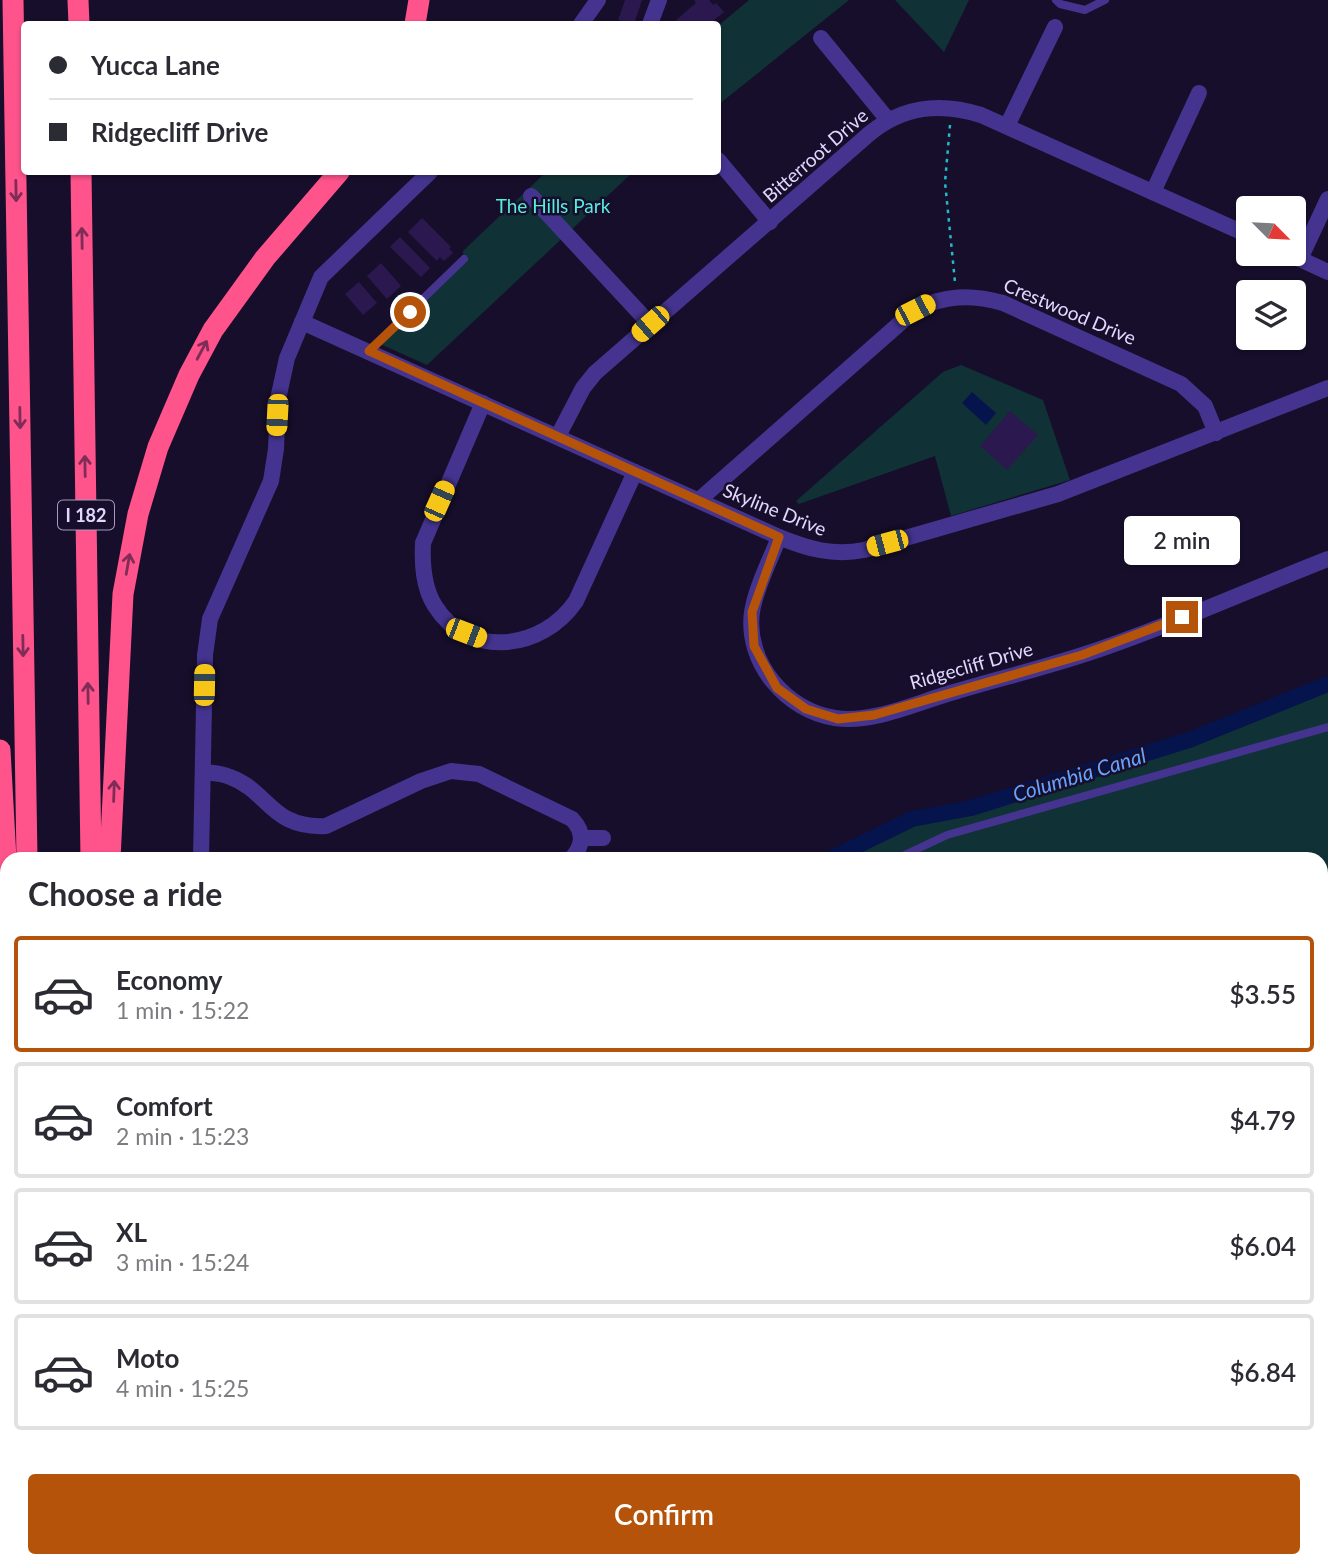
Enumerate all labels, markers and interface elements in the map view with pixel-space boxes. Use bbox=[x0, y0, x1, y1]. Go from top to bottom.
text: Yucca Lane bbox=[91, 49, 220, 81]
street label: Bitterroot Drive bbox=[758, 103, 872, 207]
text: Ridgecliff Drive bbox=[91, 116, 268, 148]
one-way arrow bbox=[9, 179, 23, 202]
park label: The Hills Park bbox=[496, 194, 611, 217]
north arrow bbox=[1236, 196, 1306, 266]
map controls bbox=[1236, 196, 1306, 350]
one-way arrow bbox=[75, 227, 89, 250]
street label: Crestwood Drive bbox=[1000, 273, 1140, 349]
button: layers bbox=[1236, 280, 1306, 350]
car bbox=[892, 291, 939, 329]
route start bbox=[394, 296, 426, 328]
car bbox=[628, 302, 673, 346]
one-way arrow bbox=[195, 341, 209, 361]
car bbox=[266, 393, 289, 437]
one-way arrow bbox=[13, 406, 26, 429]
one-way arrow bbox=[78, 454, 92, 477]
car bbox=[421, 478, 458, 524]
street label: Skyline Drive bbox=[720, 478, 830, 540]
road number: I 182 bbox=[58, 500, 114, 530]
callout: 2 min bbox=[1124, 516, 1240, 564]
text: 2 min bbox=[1154, 526, 1210, 554]
car bbox=[864, 527, 911, 559]
one-way arrow bbox=[121, 553, 135, 576]
route end bbox=[1166, 601, 1198, 633]
car bbox=[443, 616, 490, 650]
one-way arrow bbox=[16, 634, 30, 657]
street label: Ridgecliff Drive bbox=[907, 636, 1035, 694]
car bbox=[194, 664, 215, 706]
one-way arrow bbox=[81, 682, 95, 705]
water label: Columbia Canal bbox=[1009, 742, 1149, 806]
one-way arrow bbox=[107, 780, 120, 803]
text: Choose a ride bbox=[28, 874, 222, 913]
icon: car bbox=[32, 963, 95, 1026]
text: Economy bbox=[116, 964, 222, 996]
text: $3.55 bbox=[1230, 978, 1296, 1010]
text: 1 min · 15:22 bbox=[116, 996, 249, 1024]
icon: car bbox=[32, 1089, 95, 1152]
text: Comfort bbox=[116, 1090, 213, 1122]
text: $4.79 bbox=[1230, 1104, 1296, 1136]
text: 2 min · 15:23 bbox=[116, 1122, 249, 1150]
icon: car bbox=[32, 1215, 95, 1278]
text: XL bbox=[116, 1216, 147, 1248]
text: $6.04 bbox=[1230, 1230, 1296, 1262]
text: 3 min · 15:24 bbox=[116, 1248, 249, 1276]
icon: car bbox=[32, 1341, 95, 1404]
text: Moto bbox=[116, 1342, 179, 1374]
text: $6.84 bbox=[1230, 1356, 1296, 1388]
text: 4 min · 15:25 bbox=[116, 1374, 249, 1402]
button: Confirm bbox=[28, 1474, 1300, 1554]

